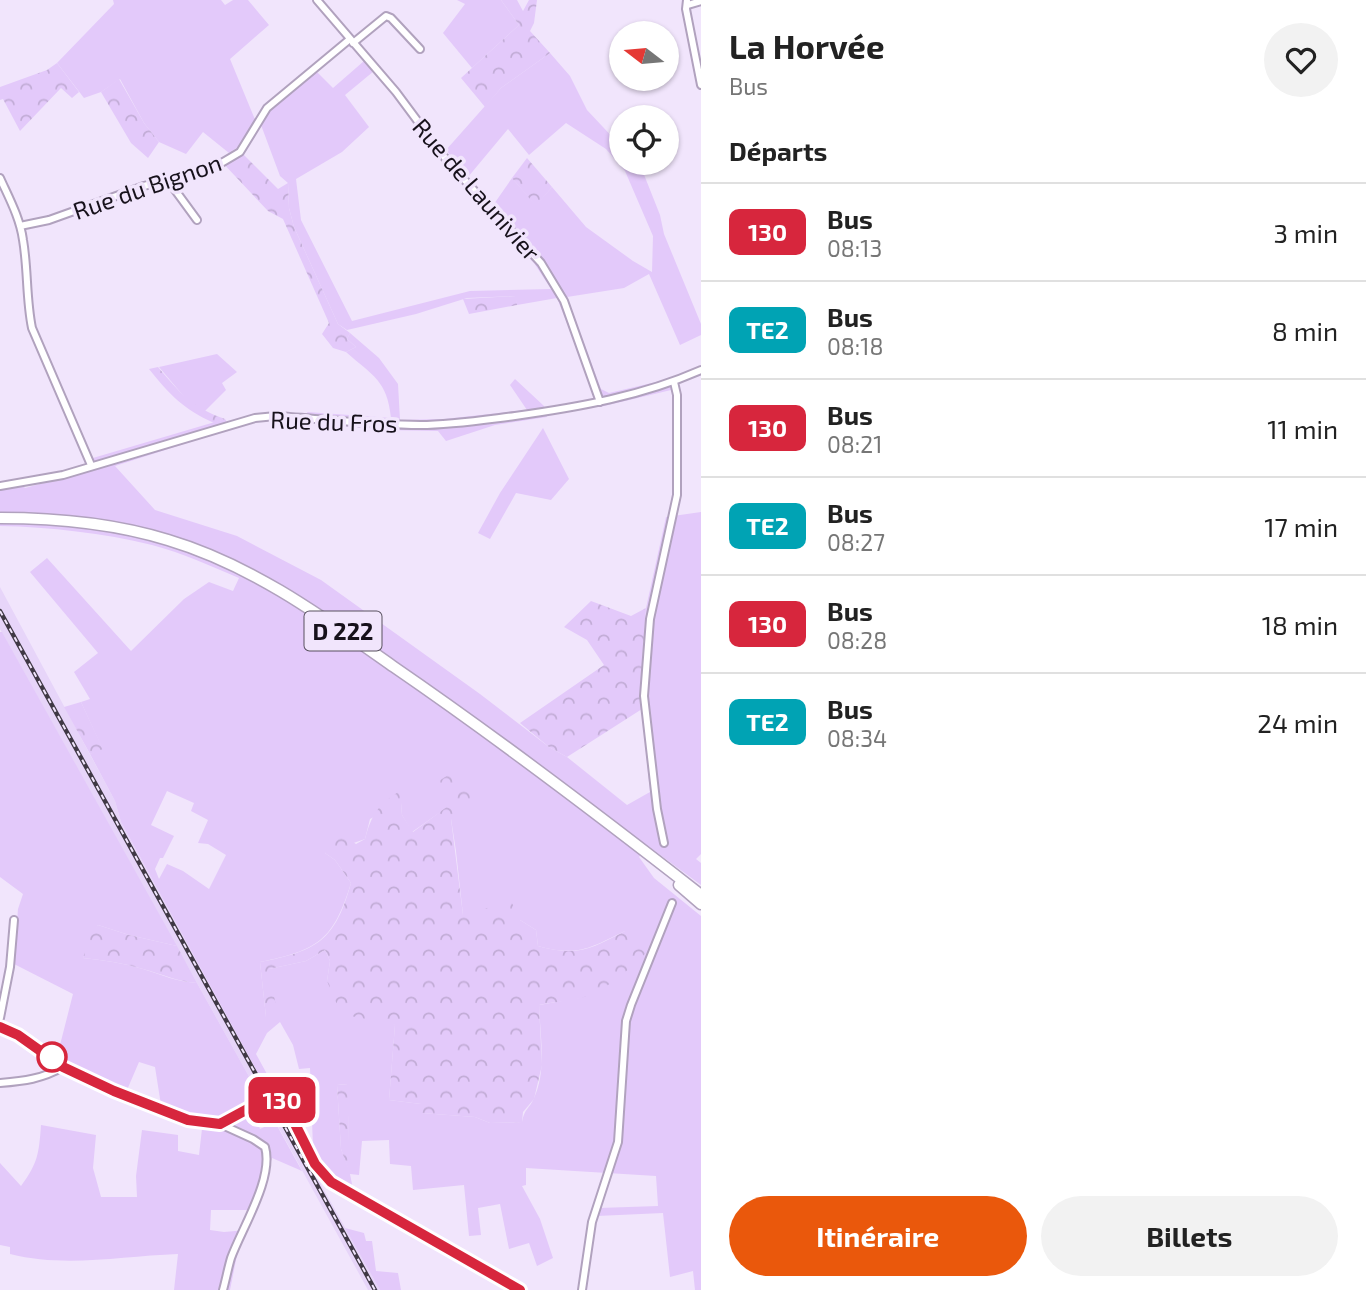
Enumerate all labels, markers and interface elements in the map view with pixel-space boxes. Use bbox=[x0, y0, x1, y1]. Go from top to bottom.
north arrow bbox=[609, 21, 679, 91]
map controls bbox=[609, 21, 679, 175]
button: heart bbox=[1264, 23, 1338, 97]
text: La Horvée bbox=[729, 26, 885, 66]
text: Bus bbox=[729, 72, 768, 100]
button: locate bbox=[609, 105, 679, 175]
street label: Rue de Launivier bbox=[407, 112, 547, 266]
text: Départs bbox=[729, 135, 827, 166]
street label: Rue du Bignon bbox=[69, 147, 225, 225]
text: Bus bbox=[827, 203, 873, 234]
text: 130 bbox=[748, 217, 787, 246]
text: 3 min bbox=[1273, 217, 1338, 248]
text: 08:13 bbox=[827, 234, 882, 262]
text: Bus bbox=[827, 301, 873, 332]
text: TE2 bbox=[746, 315, 789, 344]
text: 8 min bbox=[1272, 315, 1338, 346]
text: 08:18 bbox=[827, 332, 883, 360]
text: Bus bbox=[827, 399, 873, 430]
street label: Rue du Fros bbox=[270, 404, 398, 438]
text: 130 bbox=[748, 413, 787, 442]
text: 11 min bbox=[1267, 413, 1338, 444]
text: 08:21 bbox=[827, 430, 882, 458]
text: Bus bbox=[827, 497, 873, 528]
text: TE2 bbox=[746, 511, 789, 540]
text: 17 min bbox=[1264, 511, 1338, 542]
text: 08:27 bbox=[827, 528, 885, 556]
text: Bus bbox=[827, 595, 873, 626]
text: 130 bbox=[748, 609, 787, 638]
text: 18 min bbox=[1262, 609, 1338, 640]
road number: D 222 bbox=[304, 611, 382, 650]
text: 08:28 bbox=[827, 626, 887, 654]
text: Bus bbox=[827, 693, 873, 724]
text: TE2 bbox=[746, 707, 789, 736]
text: 24 min bbox=[1257, 707, 1338, 738]
text: 08:34 bbox=[827, 724, 887, 752]
unlabelled marker bbox=[37, 1042, 67, 1072]
line badge: 130 bbox=[242, 1077, 322, 1123]
text: 130 bbox=[262, 1085, 302, 1114]
button: Itinéraire bbox=[729, 1196, 1027, 1276]
button: Billets bbox=[1041, 1196, 1338, 1276]

